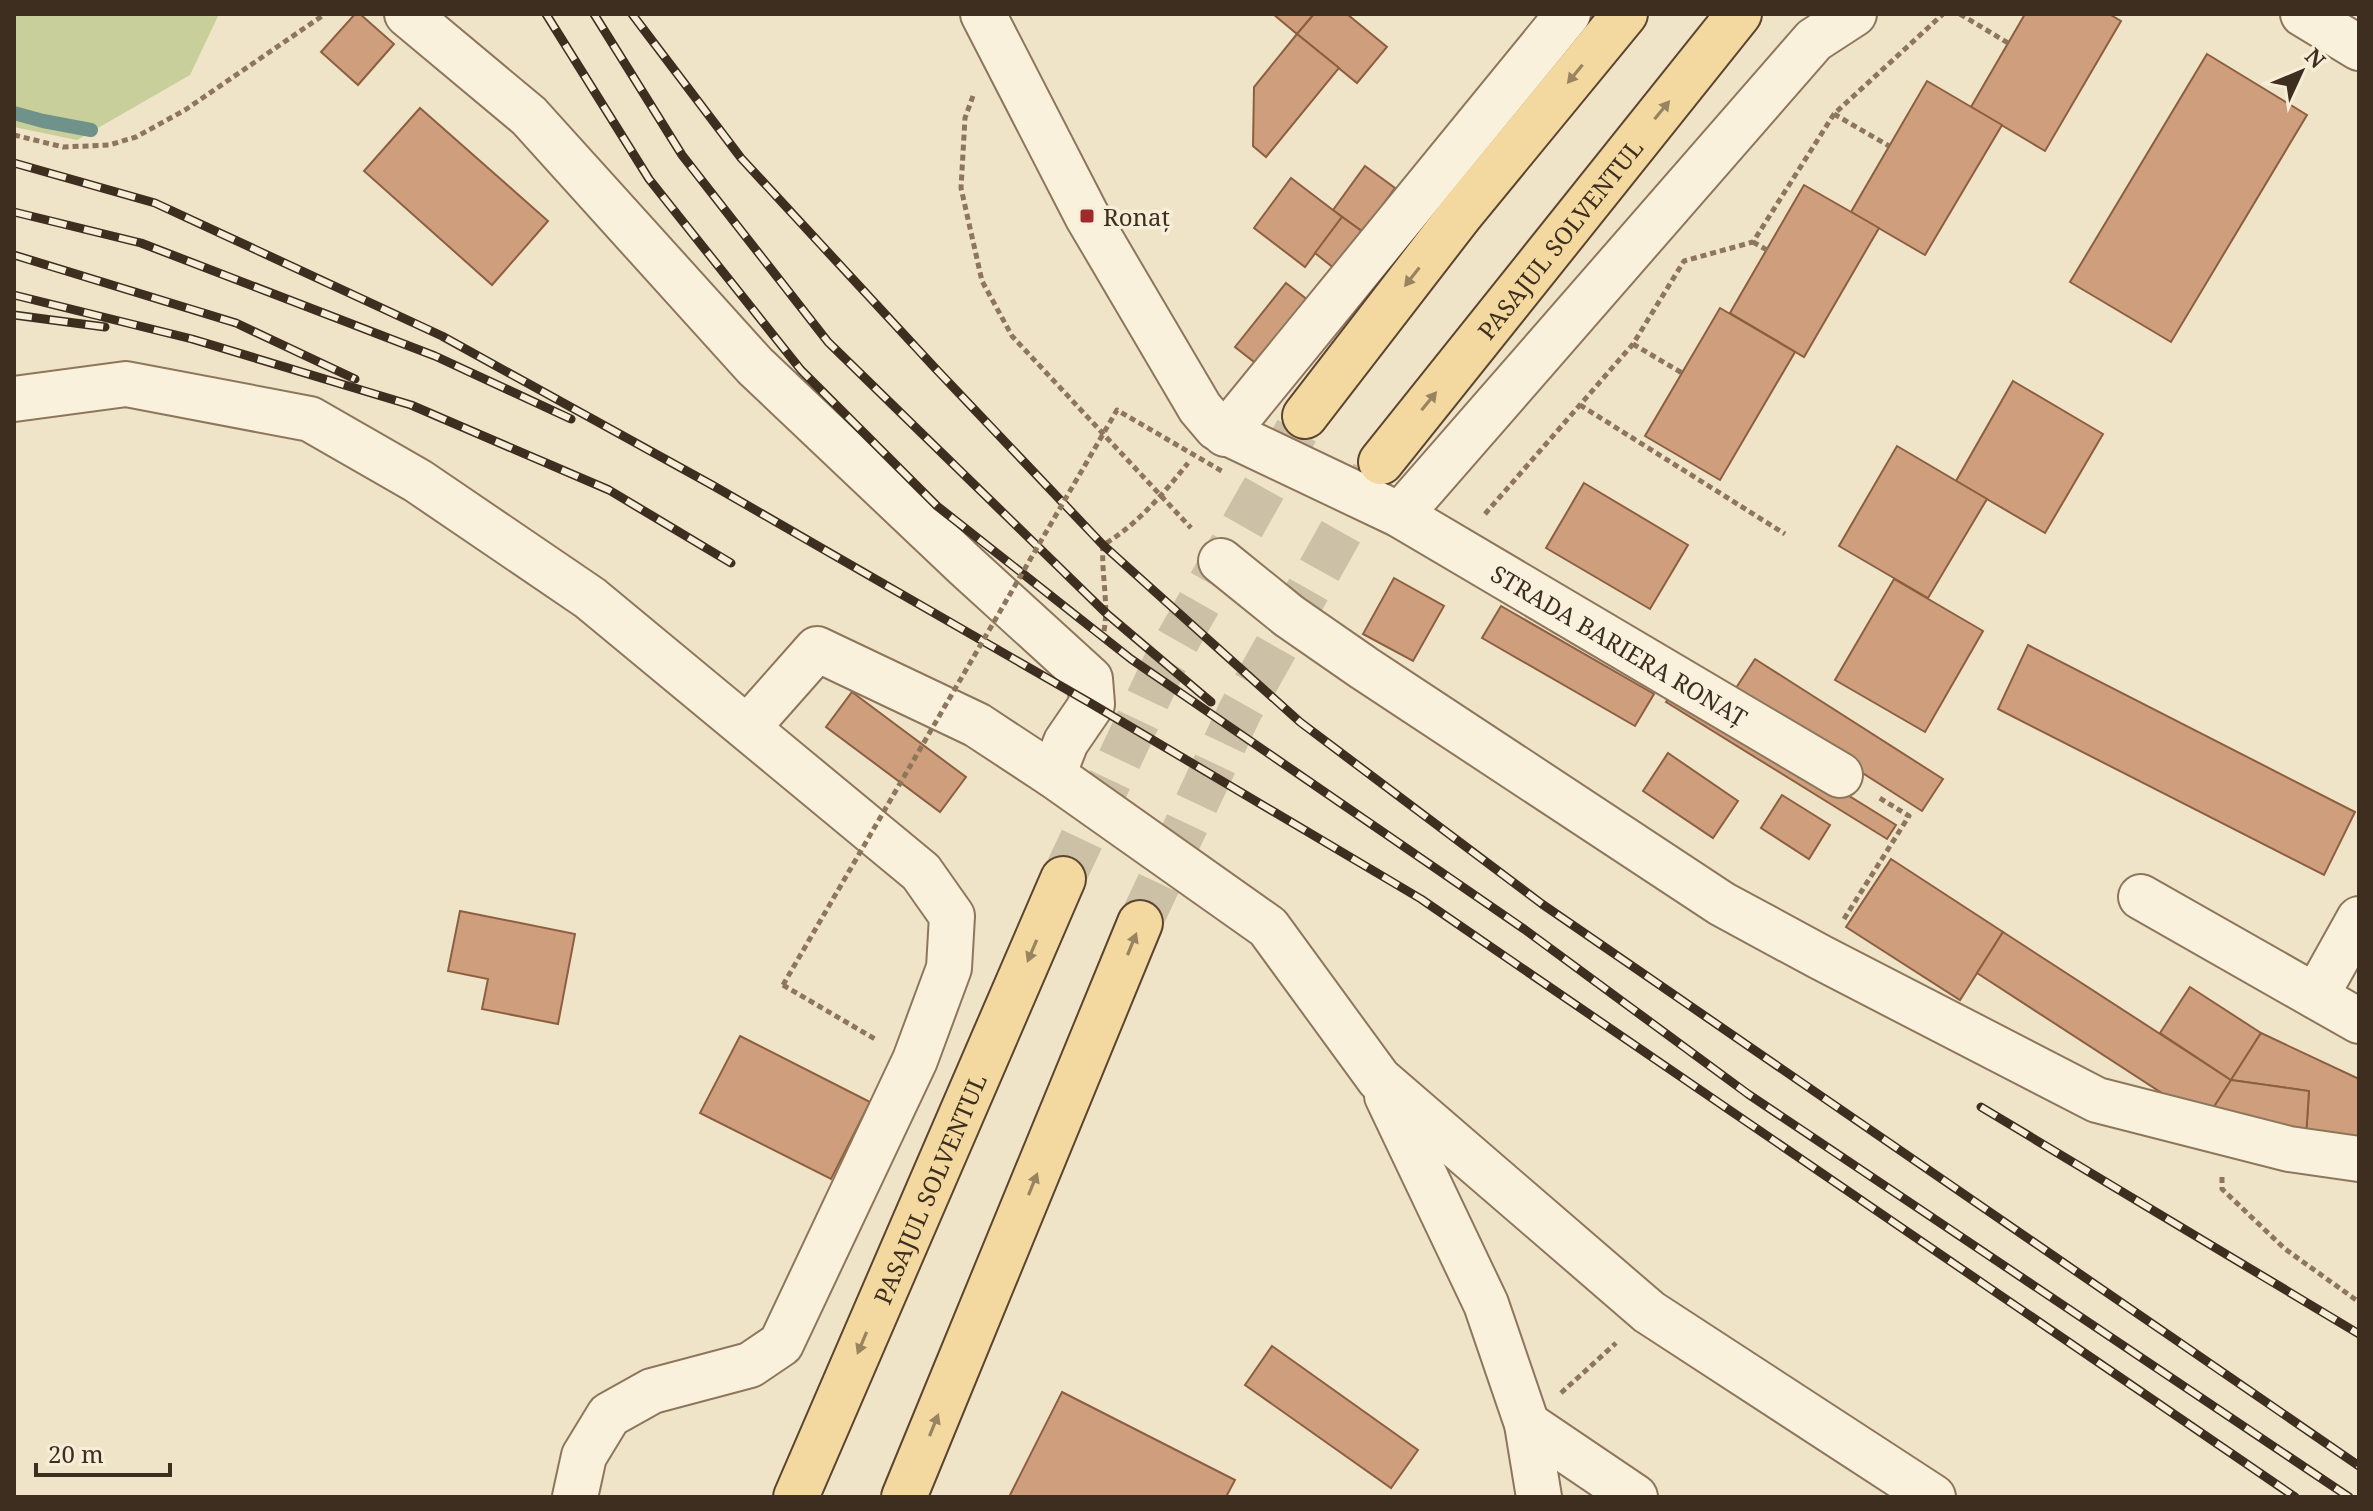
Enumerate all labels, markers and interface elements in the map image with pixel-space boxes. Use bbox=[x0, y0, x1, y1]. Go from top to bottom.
north arrow bbox=[2261, 32, 2341, 112]
text: N bbox=[2299, 41, 2333, 74]
one-way arrow bbox=[1567, 64, 1584, 85]
one-way arrow bbox=[1653, 100, 1669, 120]
street label: PASAJUL SOLVENTUL bbox=[1469, 132, 1650, 346]
place label: Ronaț bbox=[1103, 200, 1170, 233]
marker: Ronaț bbox=[1078, 207, 1096, 225]
one-way arrow bbox=[1405, 267, 1421, 287]
one-way arrow bbox=[1420, 391, 1437, 411]
street label: STRADA BARIERA RONAȚ bbox=[1485, 556, 1754, 733]
one-way arrow bbox=[1125, 932, 1138, 956]
one-way arrow bbox=[1026, 939, 1039, 962]
street label: PASAJUL SOLVENTUL bbox=[865, 1068, 994, 1309]
one-way arrow bbox=[1026, 1172, 1039, 1196]
one-way arrow bbox=[856, 1332, 869, 1355]
one-way arrow bbox=[928, 1413, 941, 1437]
scale bar bbox=[36, 1427, 170, 1477]
text: 20 m bbox=[48, 1437, 104, 1470]

